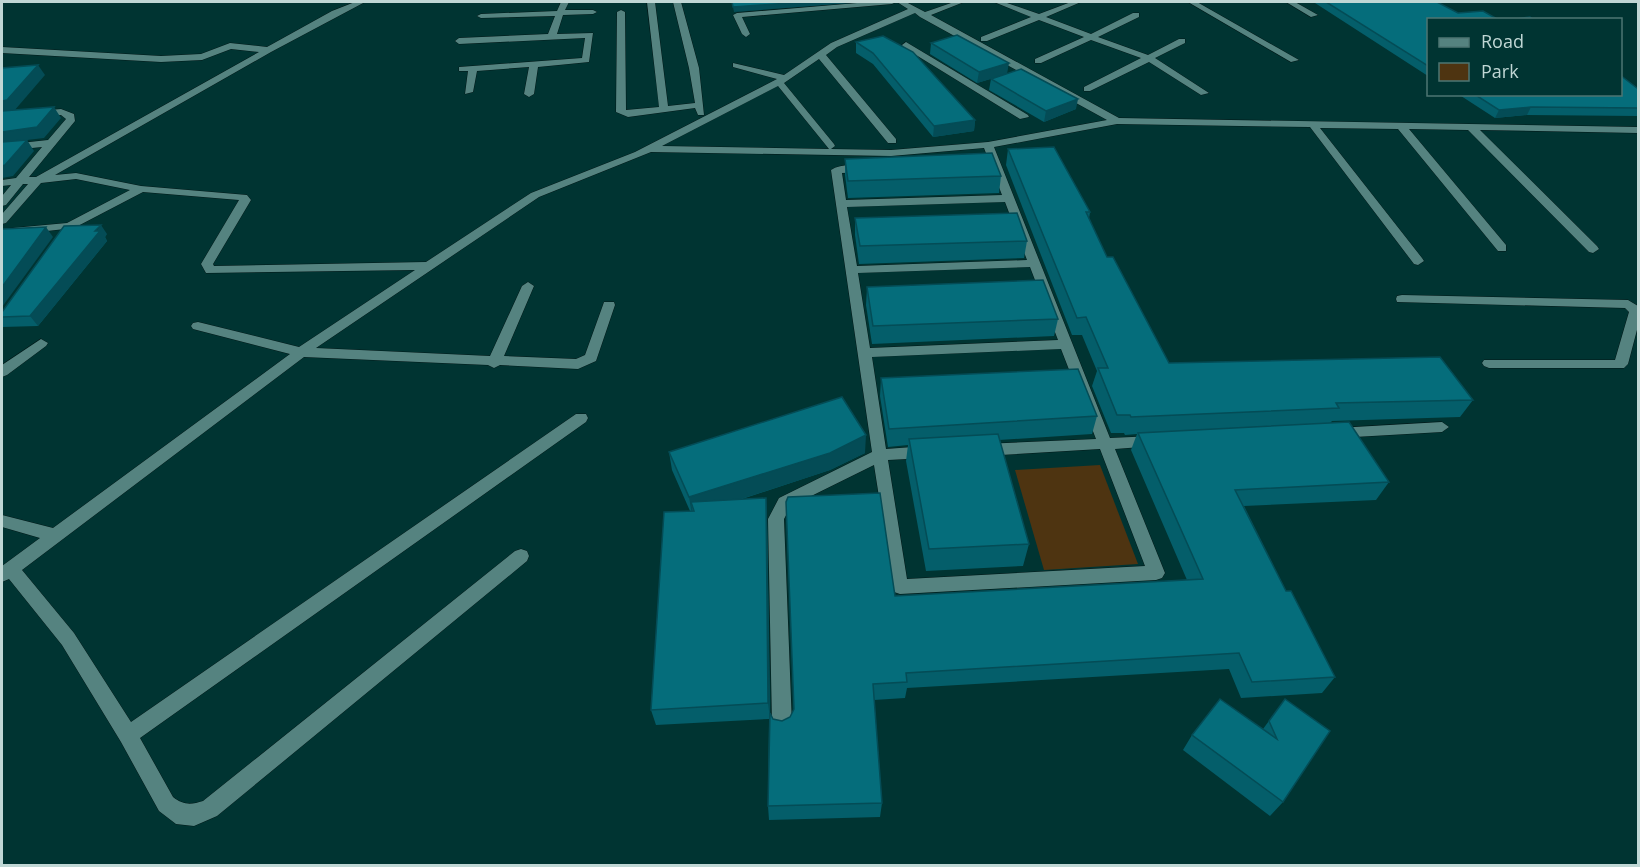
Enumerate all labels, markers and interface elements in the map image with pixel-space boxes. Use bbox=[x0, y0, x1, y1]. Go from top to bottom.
legend bbox=[1427, 18, 1622, 96]
text: Road bbox=[1481, 29, 1524, 53]
text: Park bbox=[1481, 59, 1519, 83]

